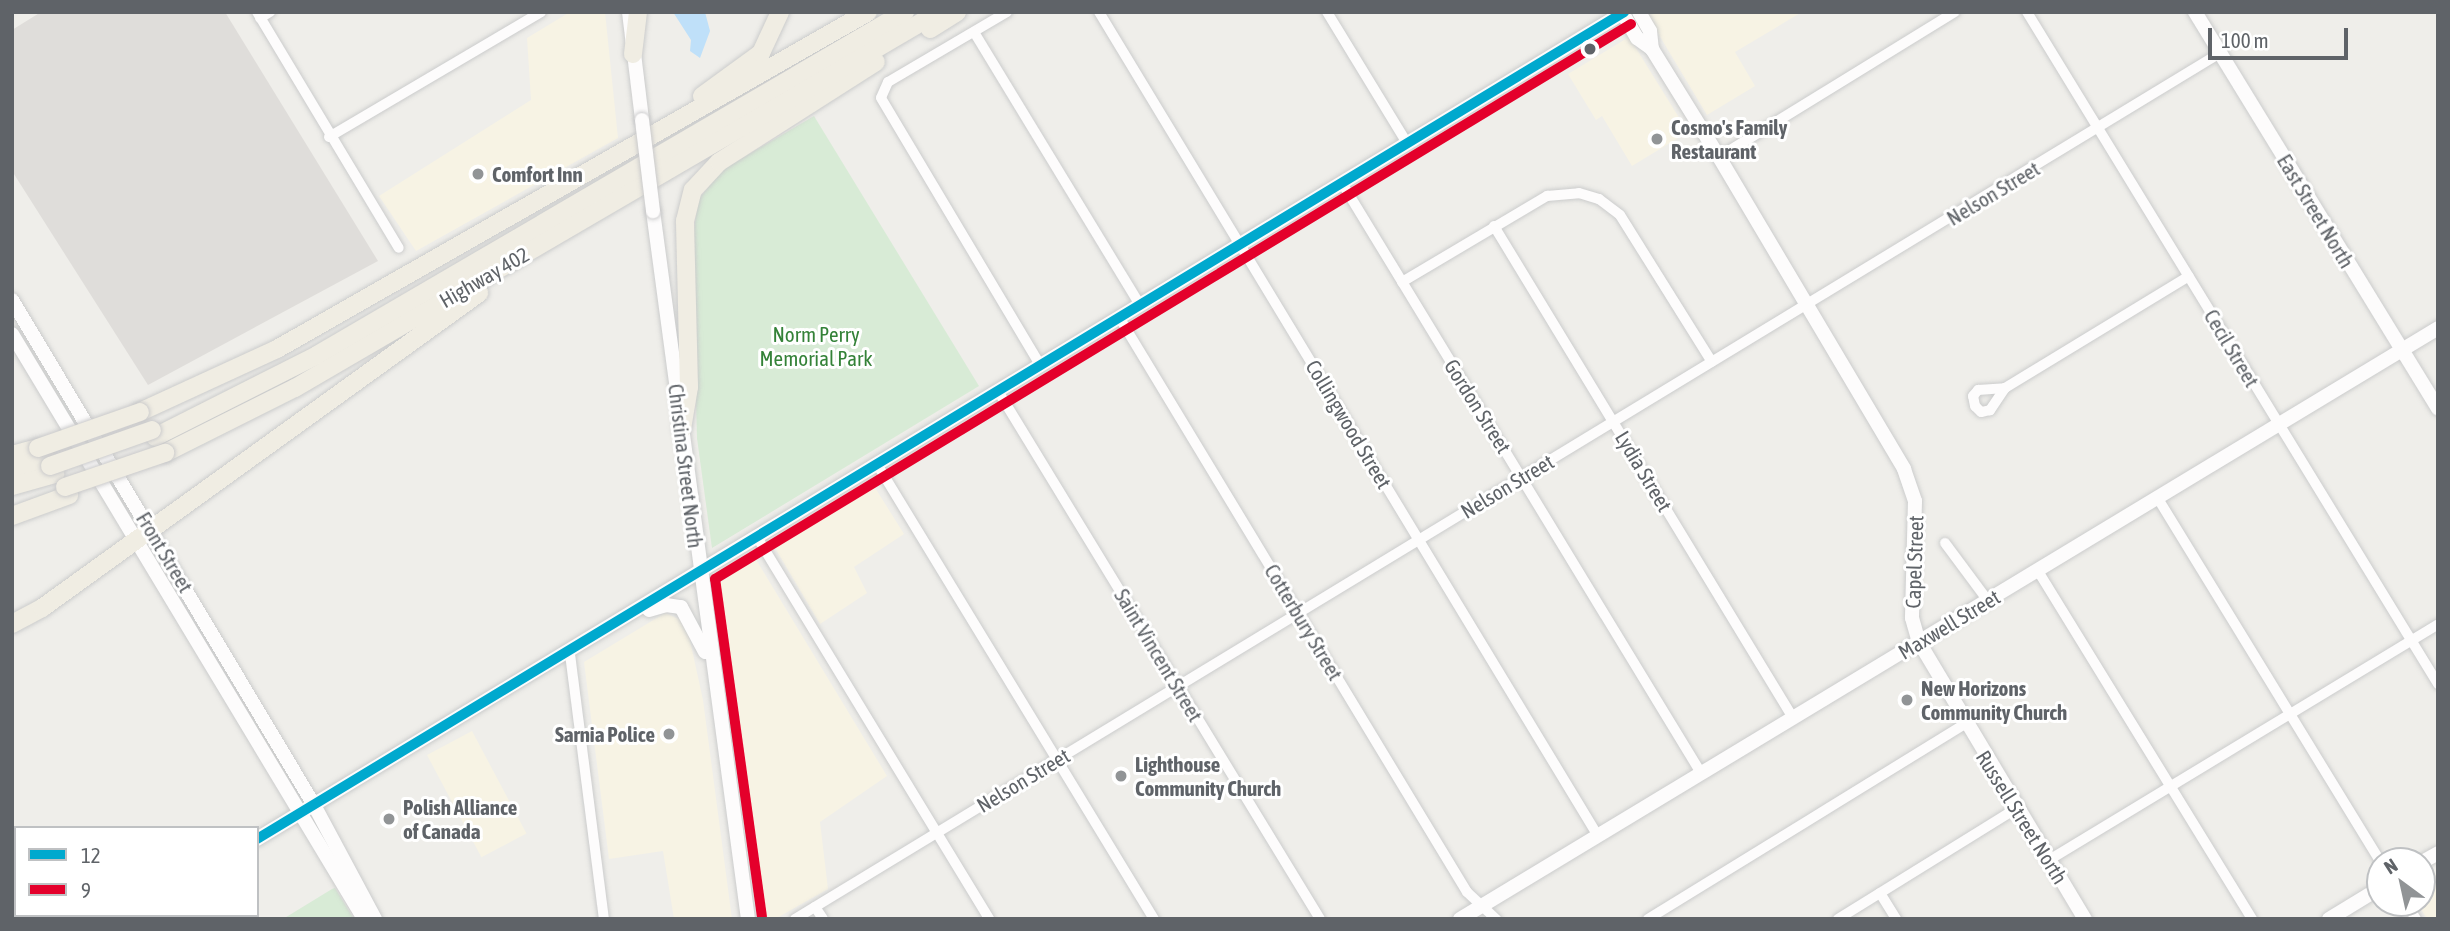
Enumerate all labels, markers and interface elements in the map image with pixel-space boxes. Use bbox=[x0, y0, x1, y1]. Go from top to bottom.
scale bar bbox=[2212, 14, 2352, 58]
text: 100 m bbox=[2221, 28, 2269, 52]
unlabelled marker bbox=[1583, 42, 1597, 56]
place label: Cosmo's Family Restaurant bbox=[1671, 114, 1787, 164]
marker: Cosmo's Family Restaurant bbox=[1649, 131, 1665, 147]
street label: East Street North bbox=[2272, 149, 2360, 273]
street label: Nelson Street bbox=[1942, 155, 2044, 231]
place label: Comfort Inn bbox=[492, 161, 583, 187]
marker: Comfort Inn bbox=[470, 166, 486, 182]
street label: Highway 402 bbox=[435, 241, 533, 313]
street label: Cecil Street bbox=[2199, 305, 2265, 391]
park label: Norm Perry Memorial Park bbox=[760, 321, 872, 371]
street label: Gordon Street bbox=[1439, 354, 1517, 458]
street label: Collingwood Street bbox=[1301, 355, 1397, 493]
street label: Christina Street North bbox=[663, 382, 709, 550]
street label: Lydia Street bbox=[1610, 426, 1678, 516]
street label: Nelson Street bbox=[1456, 448, 1558, 524]
street label: Front Street bbox=[131, 507, 199, 597]
street label: Capel Street bbox=[1900, 515, 1928, 609]
street label: Cotterbury Street bbox=[1260, 559, 1348, 685]
street label: Saint Vincent Street bbox=[1109, 584, 1209, 726]
street label: Maxwell Street bbox=[1894, 584, 2004, 664]
place label: New Horizons Community Church bbox=[1921, 675, 2067, 725]
marker: New Horizons Community Church bbox=[1899, 692, 1915, 708]
place label: Sarnia Police bbox=[555, 721, 655, 747]
marker: Sarnia Police bbox=[661, 726, 677, 742]
street label: Nelson Street bbox=[972, 742, 1074, 818]
street label: Russell Street North bbox=[1971, 746, 2073, 888]
place label: Lighthouse Community Church bbox=[1135, 751, 1281, 801]
marker: Lighthouse Community Church bbox=[1113, 768, 1129, 784]
place label: Polish Alliance of Canada bbox=[403, 794, 517, 844]
marker: Polish Alliance of Canada bbox=[381, 811, 397, 827]
legend bbox=[14, 826, 259, 917]
text: 12 bbox=[81, 843, 101, 867]
north arrow bbox=[2366, 847, 2436, 917]
text: N bbox=[2380, 854, 2401, 878]
text: 9 bbox=[81, 878, 91, 902]

